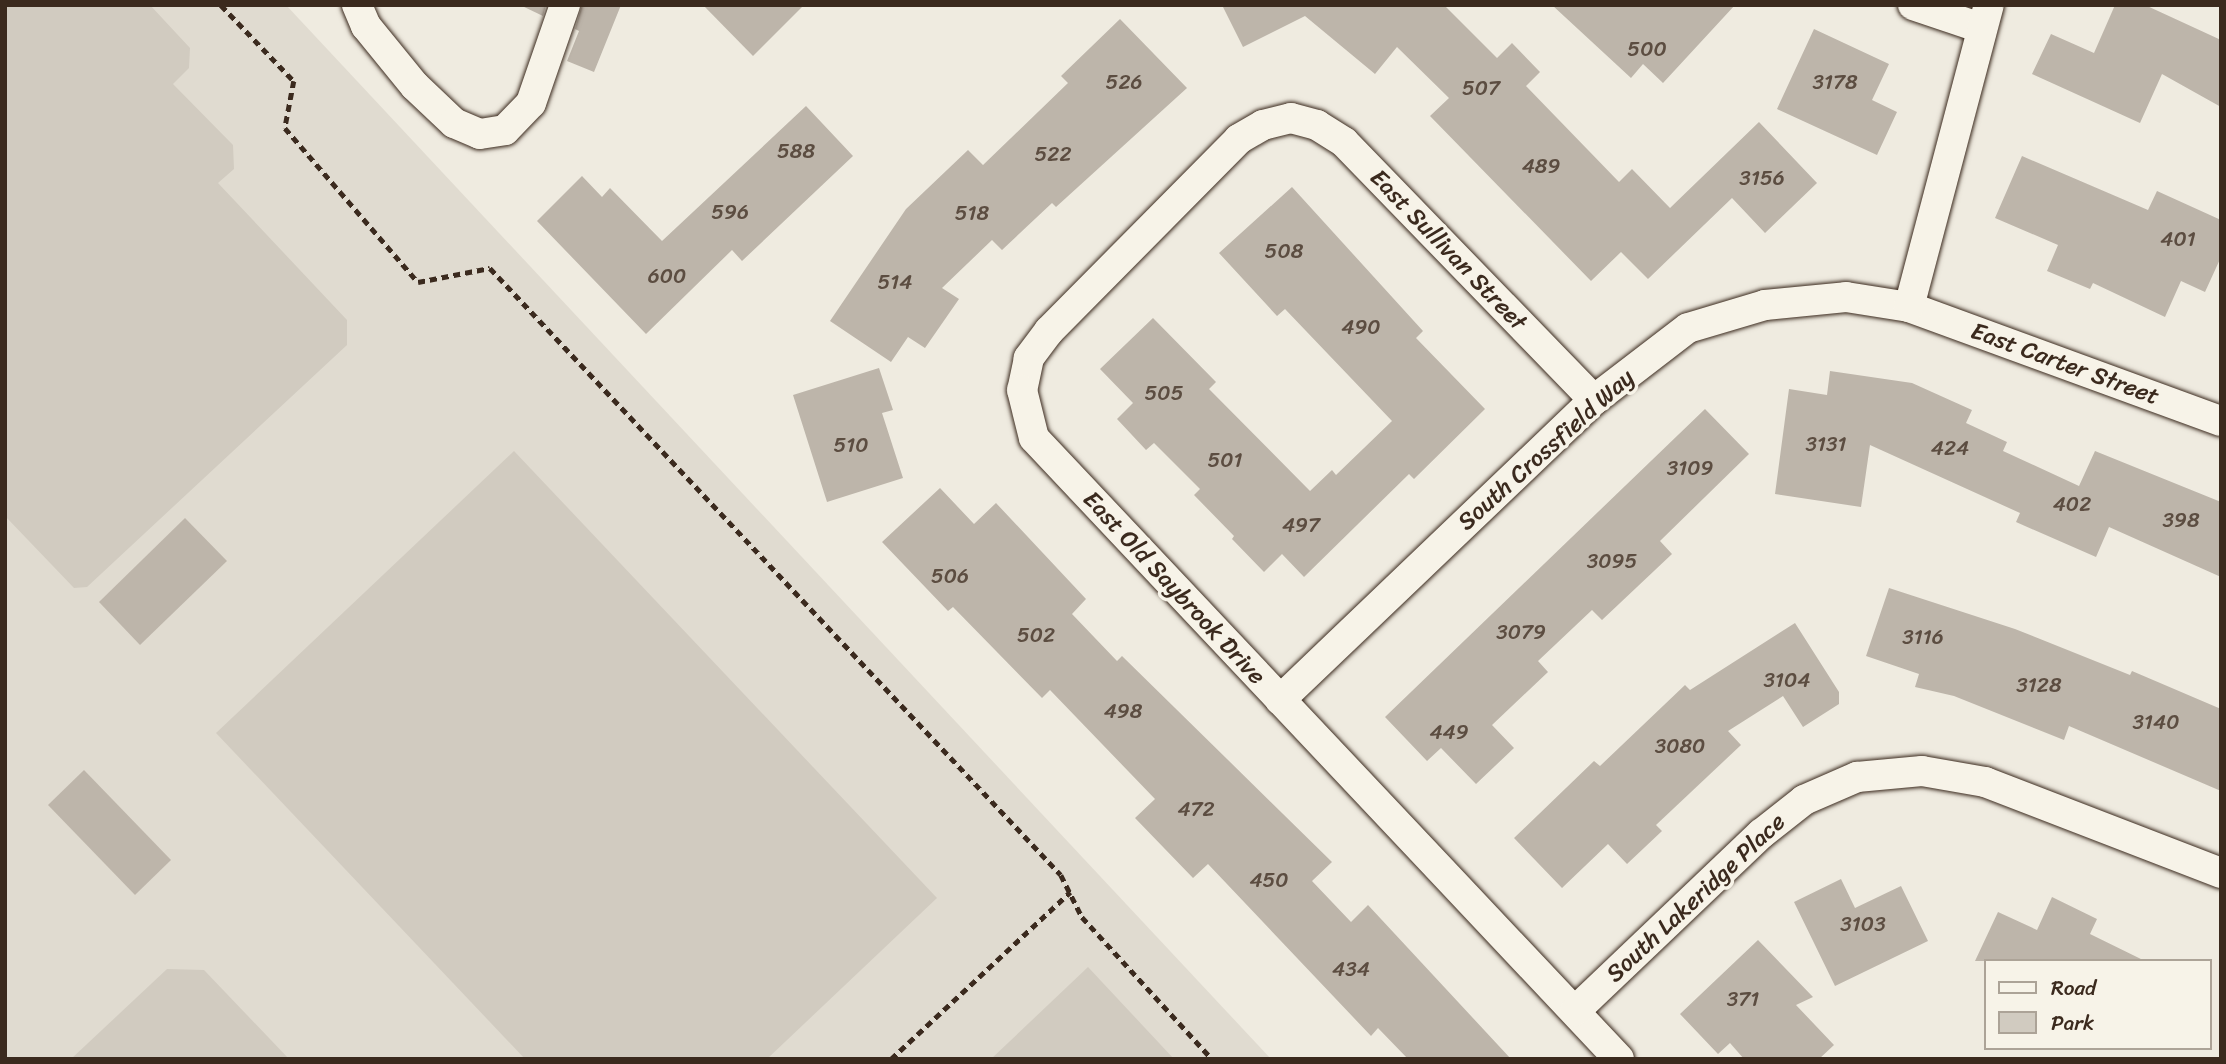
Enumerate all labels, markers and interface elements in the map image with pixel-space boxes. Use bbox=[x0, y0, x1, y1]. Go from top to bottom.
house number: 500 bbox=[1627, 36, 1667, 62]
house number: 526 bbox=[1106, 69, 1142, 95]
house number: 3178 bbox=[1812, 69, 1858, 95]
house number: 507 bbox=[1462, 75, 1500, 101]
house number: 588 bbox=[777, 138, 815, 164]
house number: 522 bbox=[1034, 141, 1072, 167]
house number: 489 bbox=[1522, 153, 1560, 179]
street label: East Sullivan Street bbox=[1363, 163, 1533, 337]
house number: 3156 bbox=[1739, 165, 1785, 191]
house number: 596 bbox=[711, 199, 749, 225]
house number: 518 bbox=[955, 200, 989, 226]
house number: 401 bbox=[2160, 226, 2196, 252]
house number: 508 bbox=[1265, 238, 1303, 264]
house number: 600 bbox=[648, 263, 686, 289]
house number: 514 bbox=[878, 269, 912, 295]
house number: 490 bbox=[1341, 314, 1381, 340]
street label: East Carter Street bbox=[1967, 316, 2163, 412]
street label: South Crossfield Way bbox=[1452, 364, 1640, 536]
house number: 505 bbox=[1145, 380, 1183, 406]
house number: 3131 bbox=[1805, 431, 1847, 457]
house number: 510 bbox=[833, 432, 869, 458]
house number: 424 bbox=[1931, 435, 1969, 461]
house number: 501 bbox=[1207, 447, 1243, 473]
house number: 3109 bbox=[1667, 455, 1713, 481]
street label: East Old Saybrook Drive bbox=[1077, 485, 1271, 691]
house number: 402 bbox=[2053, 491, 2091, 517]
house number: 398 bbox=[2162, 507, 2200, 533]
house number: 497 bbox=[1282, 512, 1320, 538]
house number: 3095 bbox=[1587, 548, 1637, 574]
house number: 506 bbox=[931, 563, 969, 589]
house number: 3079 bbox=[1496, 619, 1546, 645]
house number: 502 bbox=[1017, 622, 1055, 648]
house number: 3116 bbox=[1902, 624, 1944, 650]
house number: 3104 bbox=[1764, 667, 1810, 693]
house number: 3128 bbox=[2016, 672, 2062, 698]
house number: 498 bbox=[1104, 698, 1142, 724]
house number: 3140 bbox=[2133, 709, 2179, 735]
house number: 449 bbox=[1429, 719, 1469, 745]
house number: 3080 bbox=[1655, 733, 1705, 759]
house number: 472 bbox=[1177, 796, 1215, 822]
street label: South Lakeridge Place bbox=[1600, 807, 1792, 989]
house number: 450 bbox=[1249, 867, 1289, 893]
house number: 3103 bbox=[1840, 911, 1886, 937]
house number: 434 bbox=[1332, 956, 1370, 982]
legend bbox=[1984, 959, 2212, 1050]
text: Road bbox=[2051, 969, 2096, 1007]
house number: 371 bbox=[1727, 986, 1759, 1012]
text: Park bbox=[2051, 1004, 2094, 1042]

